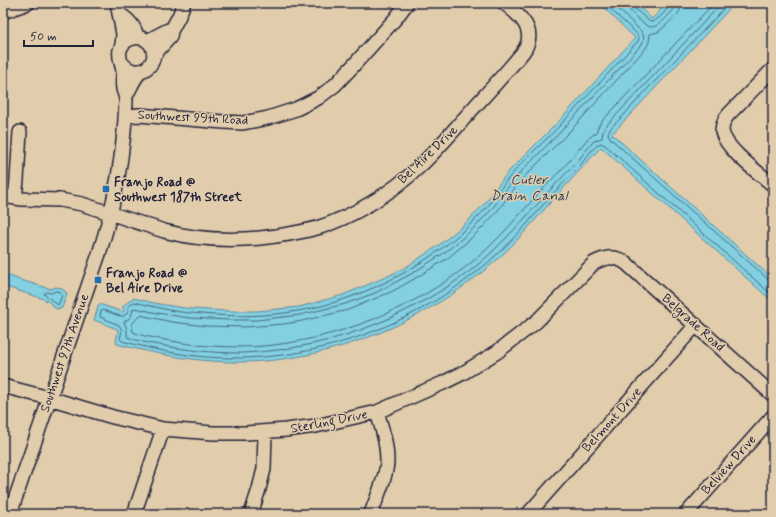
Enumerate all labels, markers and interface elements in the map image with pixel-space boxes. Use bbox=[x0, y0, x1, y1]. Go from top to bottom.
scale bar bbox=[24, 22, 93, 48]
text: 50 m bbox=[30, 29, 57, 45]
street label: Southwest 99th Road bbox=[137, 107, 249, 129]
street label: Bel Aire Drive bbox=[394, 122, 462, 188]
water label: Cutler Drain Canal bbox=[491, 171, 570, 205]
place label: Franjo Road @ Southwest 187th Street bbox=[114, 174, 242, 206]
marker: Franjo Road @ Southwest 187th Street bbox=[101, 184, 111, 194]
place label: Franjo Road @ Bel Aire Drive bbox=[106, 265, 188, 297]
marker: Franjo Road @ Bel Aire Drive bbox=[93, 275, 103, 285]
street label: Belgrade Road bbox=[657, 290, 728, 356]
street label: Southwest 97th Avenue bbox=[37, 291, 93, 415]
street label: Belmont Drive bbox=[578, 384, 646, 456]
street label: Sterling Drive bbox=[289, 406, 369, 440]
street label: Belview Drive bbox=[698, 432, 760, 498]

